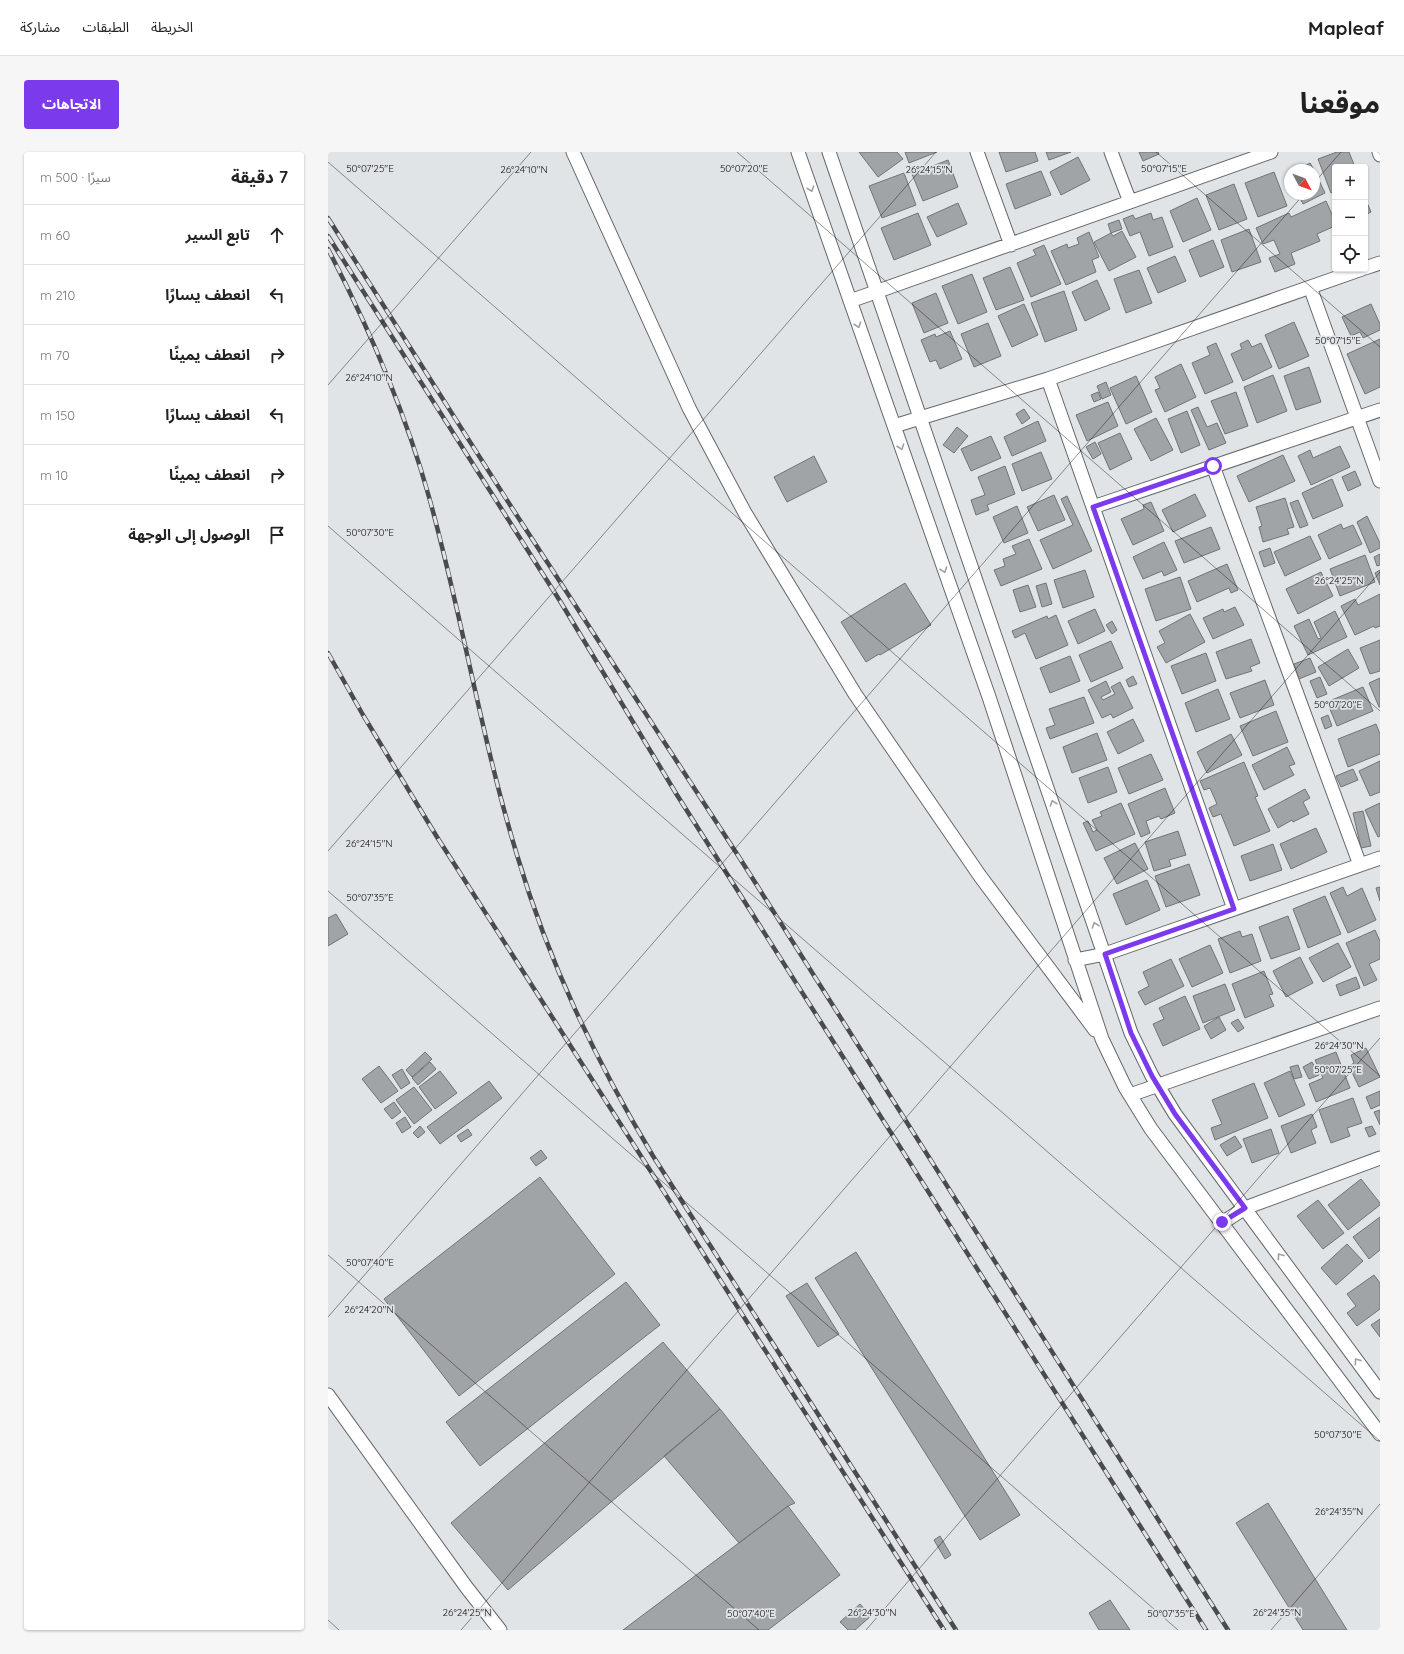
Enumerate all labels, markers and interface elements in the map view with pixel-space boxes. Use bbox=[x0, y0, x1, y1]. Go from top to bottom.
text: Mapleaf bbox=[1308, 16, 1384, 40]
text: مشاركة bbox=[20, 18, 60, 36]
text: الطبقات bbox=[82, 18, 129, 36]
text: الخريطة bbox=[151, 18, 193, 36]
button: الاتجاهات bbox=[24, 80, 119, 129]
text: موقعنا bbox=[1300, 85, 1380, 120]
text: 50°07'25"E bbox=[346, 162, 394, 175]
text: 50°07'20"E bbox=[720, 162, 768, 175]
text: 50°07'15"E bbox=[1141, 162, 1187, 175]
text: 26°24'10"N bbox=[500, 163, 548, 176]
text: 26°24'15"N bbox=[905, 163, 953, 176]
north arrow bbox=[1284, 164, 1320, 200]
map controls bbox=[1332, 164, 1368, 272]
button: + bbox=[1332, 164, 1368, 200]
text: 7 دقيقة bbox=[231, 166, 288, 187]
text: سيرًا · 500 m bbox=[40, 169, 111, 185]
one-way arrow bbox=[806, 185, 814, 192]
button: − bbox=[1332, 200, 1368, 236]
icon: ahead bbox=[266, 224, 288, 246]
text: تابع السير bbox=[186, 225, 250, 244]
text: 60 m bbox=[40, 227, 70, 243]
button: locate bbox=[1332, 236, 1368, 272]
icon: left bbox=[266, 284, 288, 306]
text: انعطف يسارًا bbox=[165, 285, 250, 304]
text: 210 m bbox=[40, 287, 75, 303]
one-way arrow bbox=[854, 321, 862, 328]
text: 50°07'15"E bbox=[1315, 334, 1361, 347]
icon: right bbox=[266, 344, 288, 366]
text: انعطف يمينًا bbox=[169, 345, 250, 364]
text: 70 m bbox=[40, 347, 70, 363]
text: 26°24'10"N bbox=[345, 371, 393, 384]
icon: left bbox=[266, 404, 288, 426]
text: انعطف يسارًا bbox=[165, 405, 250, 424]
text: 150 m bbox=[40, 407, 75, 423]
one-way arrow bbox=[897, 444, 905, 451]
route start bbox=[1204, 457, 1222, 475]
icon: right bbox=[266, 464, 288, 486]
text: انعطف يمينًا bbox=[169, 465, 250, 484]
text: 10 m bbox=[40, 467, 68, 483]
icon: arrive bbox=[266, 524, 288, 546]
text: الوصول إلى الوجهة bbox=[128, 525, 250, 544]
text: 50°07'30"E bbox=[346, 526, 394, 539]
one-way arrow bbox=[939, 567, 948, 574]
text: 26°24'25"N bbox=[1315, 574, 1363, 587]
text: 50°07'20"E bbox=[1314, 698, 1362, 711]
one-way arrow bbox=[1049, 799, 1057, 806]
text: 26°24'15"N bbox=[345, 837, 393, 850]
text: 50°07'35"E bbox=[346, 891, 394, 904]
one-way arrow bbox=[1091, 922, 1100, 929]
text: 26°24'30"N bbox=[1314, 1039, 1364, 1052]
text: 50°07'25"E bbox=[1314, 1063, 1362, 1076]
route end bbox=[1213, 1213, 1231, 1231]
one-way arrow bbox=[1277, 1253, 1285, 1260]
text: 50°07'40"E bbox=[346, 1256, 394, 1269]
text: 26°24'20"N bbox=[344, 1303, 394, 1316]
one-way arrow bbox=[1355, 1358, 1362, 1365]
text: 50°07'30"E bbox=[1314, 1428, 1362, 1441]
text: 26°24'35"N bbox=[1315, 1505, 1363, 1518]
text: 26°24'25"N bbox=[443, 1606, 491, 1619]
text: 26°24'30"N bbox=[847, 1606, 897, 1619]
text: 26°24'35"N bbox=[1253, 1606, 1301, 1619]
text: 50°07'40"E bbox=[727, 1607, 775, 1620]
text: 50°07'35"E bbox=[1147, 1607, 1195, 1620]

